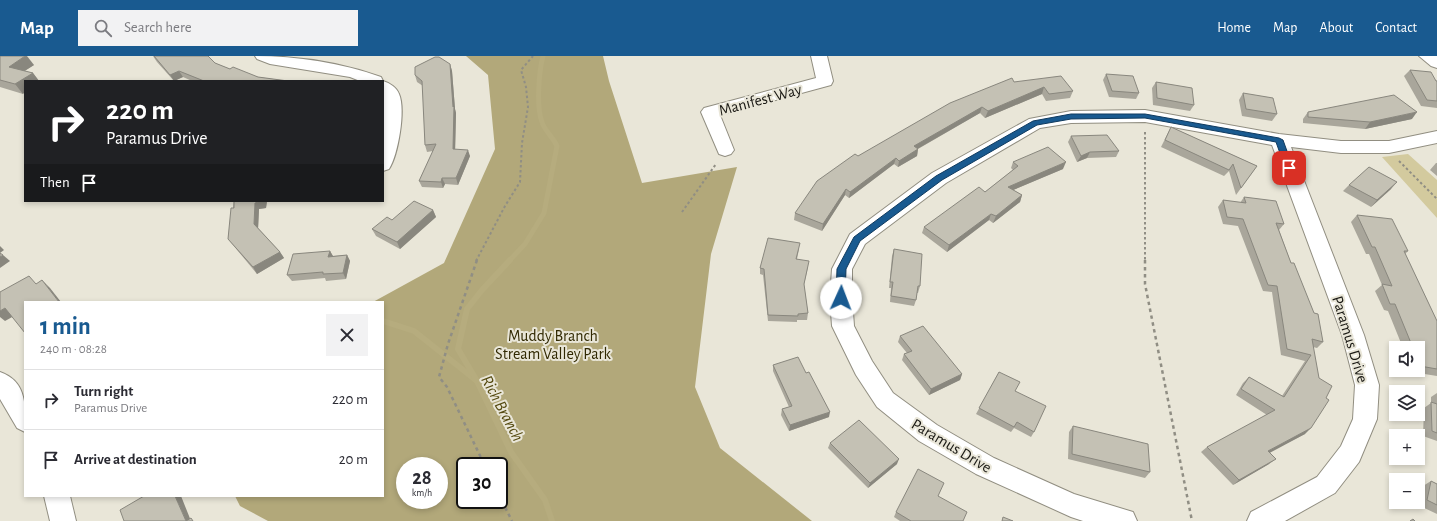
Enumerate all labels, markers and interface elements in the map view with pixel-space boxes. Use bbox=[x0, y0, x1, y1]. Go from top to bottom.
search box bbox=[78, 10, 358, 46]
icon: search bbox=[92, 17, 114, 39]
text: Map bbox=[20, 19, 54, 38]
text: Search here bbox=[124, 20, 192, 35]
text: Home bbox=[1217, 21, 1251, 35]
text: Map bbox=[1273, 21, 1297, 35]
text: About bbox=[1319, 21, 1353, 35]
text: Contact bbox=[1375, 21, 1417, 35]
street label: Manifest Way bbox=[717, 81, 804, 120]
icon: right bbox=[40, 96, 92, 148]
text: 220 m bbox=[106, 97, 174, 125]
text: Paramus Drive bbox=[106, 130, 207, 148]
pin bbox=[1272, 151, 1306, 185]
icon: arrive bbox=[1278, 157, 1300, 179]
icon: arrive bbox=[78, 172, 100, 194]
text: Then bbox=[40, 175, 70, 190]
position arrow bbox=[820, 277, 862, 319]
street label: Paramus Drive bbox=[1329, 294, 1371, 385]
button: close bbox=[326, 314, 368, 356]
text: 1 min bbox=[40, 315, 91, 339]
park label: Muddy Branch Stream Valley Park bbox=[495, 328, 612, 363]
map controls bbox=[1389, 341, 1425, 509]
button: sound bbox=[1389, 341, 1425, 377]
text: 240 m · 08:28 bbox=[40, 343, 107, 356]
water label: Rich Branch bbox=[478, 372, 527, 444]
text: Turn right bbox=[74, 384, 133, 399]
button: layers bbox=[1389, 385, 1425, 421]
icon: right bbox=[40, 389, 62, 411]
text: 220 m bbox=[332, 392, 368, 407]
text: Paramus Drive bbox=[74, 402, 147, 415]
street label: Paramus Drive bbox=[909, 416, 994, 476]
button: + bbox=[1389, 429, 1425, 465]
icon: arrive bbox=[40, 449, 62, 471]
text: Arrive at destination bbox=[74, 452, 197, 467]
text: 20 m bbox=[339, 452, 368, 467]
speed limit sign: 30 bbox=[456, 457, 508, 509]
text: 28 bbox=[412, 468, 432, 488]
button: − bbox=[1389, 473, 1425, 509]
text: km/h bbox=[412, 488, 432, 498]

